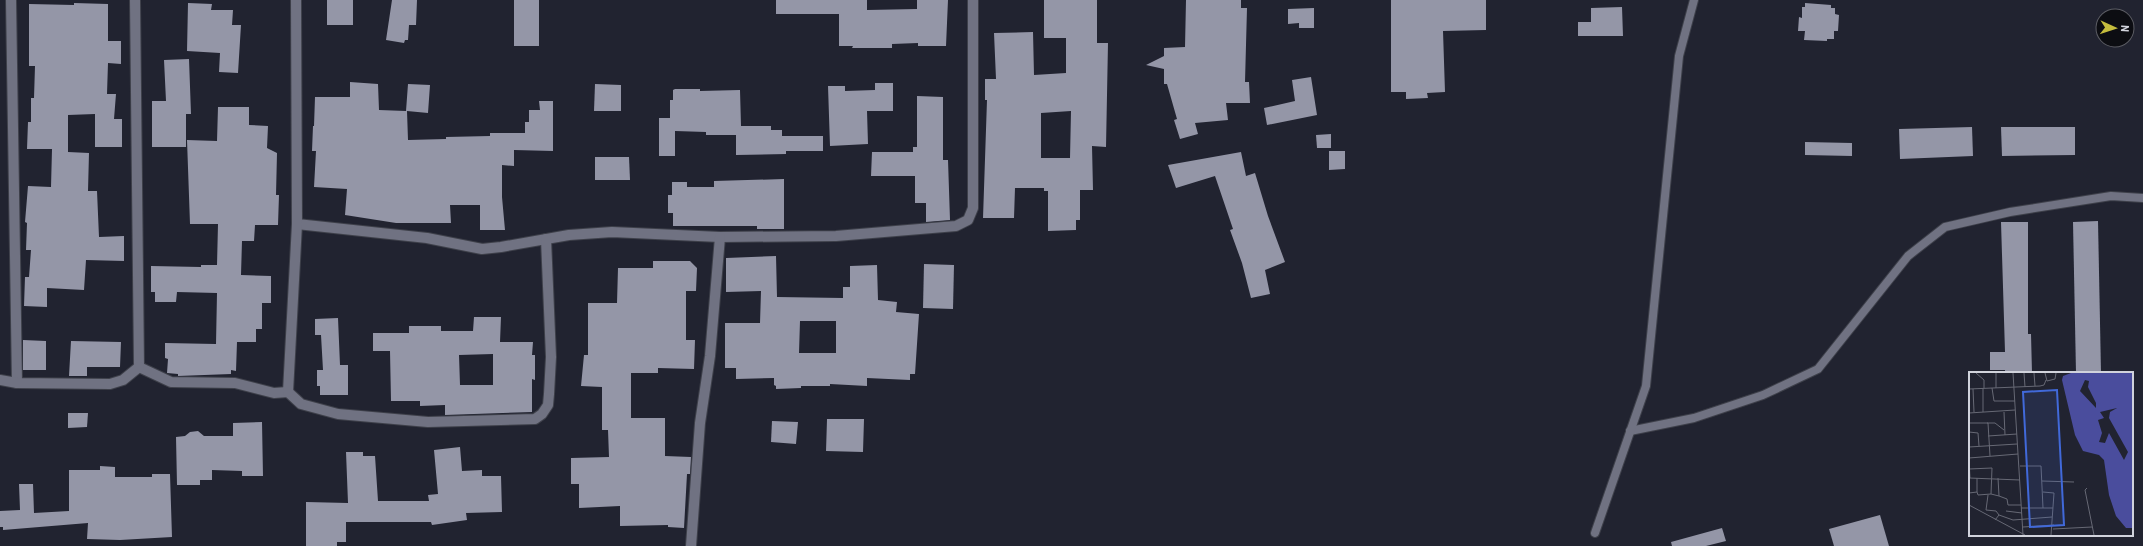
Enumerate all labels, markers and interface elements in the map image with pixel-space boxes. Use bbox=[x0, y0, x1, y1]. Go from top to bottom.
north arrow bbox=[2095, 8, 2135, 48]
text: N bbox=[2118, 25, 2131, 32]
inset map bbox=[1969, 372, 2133, 536]

